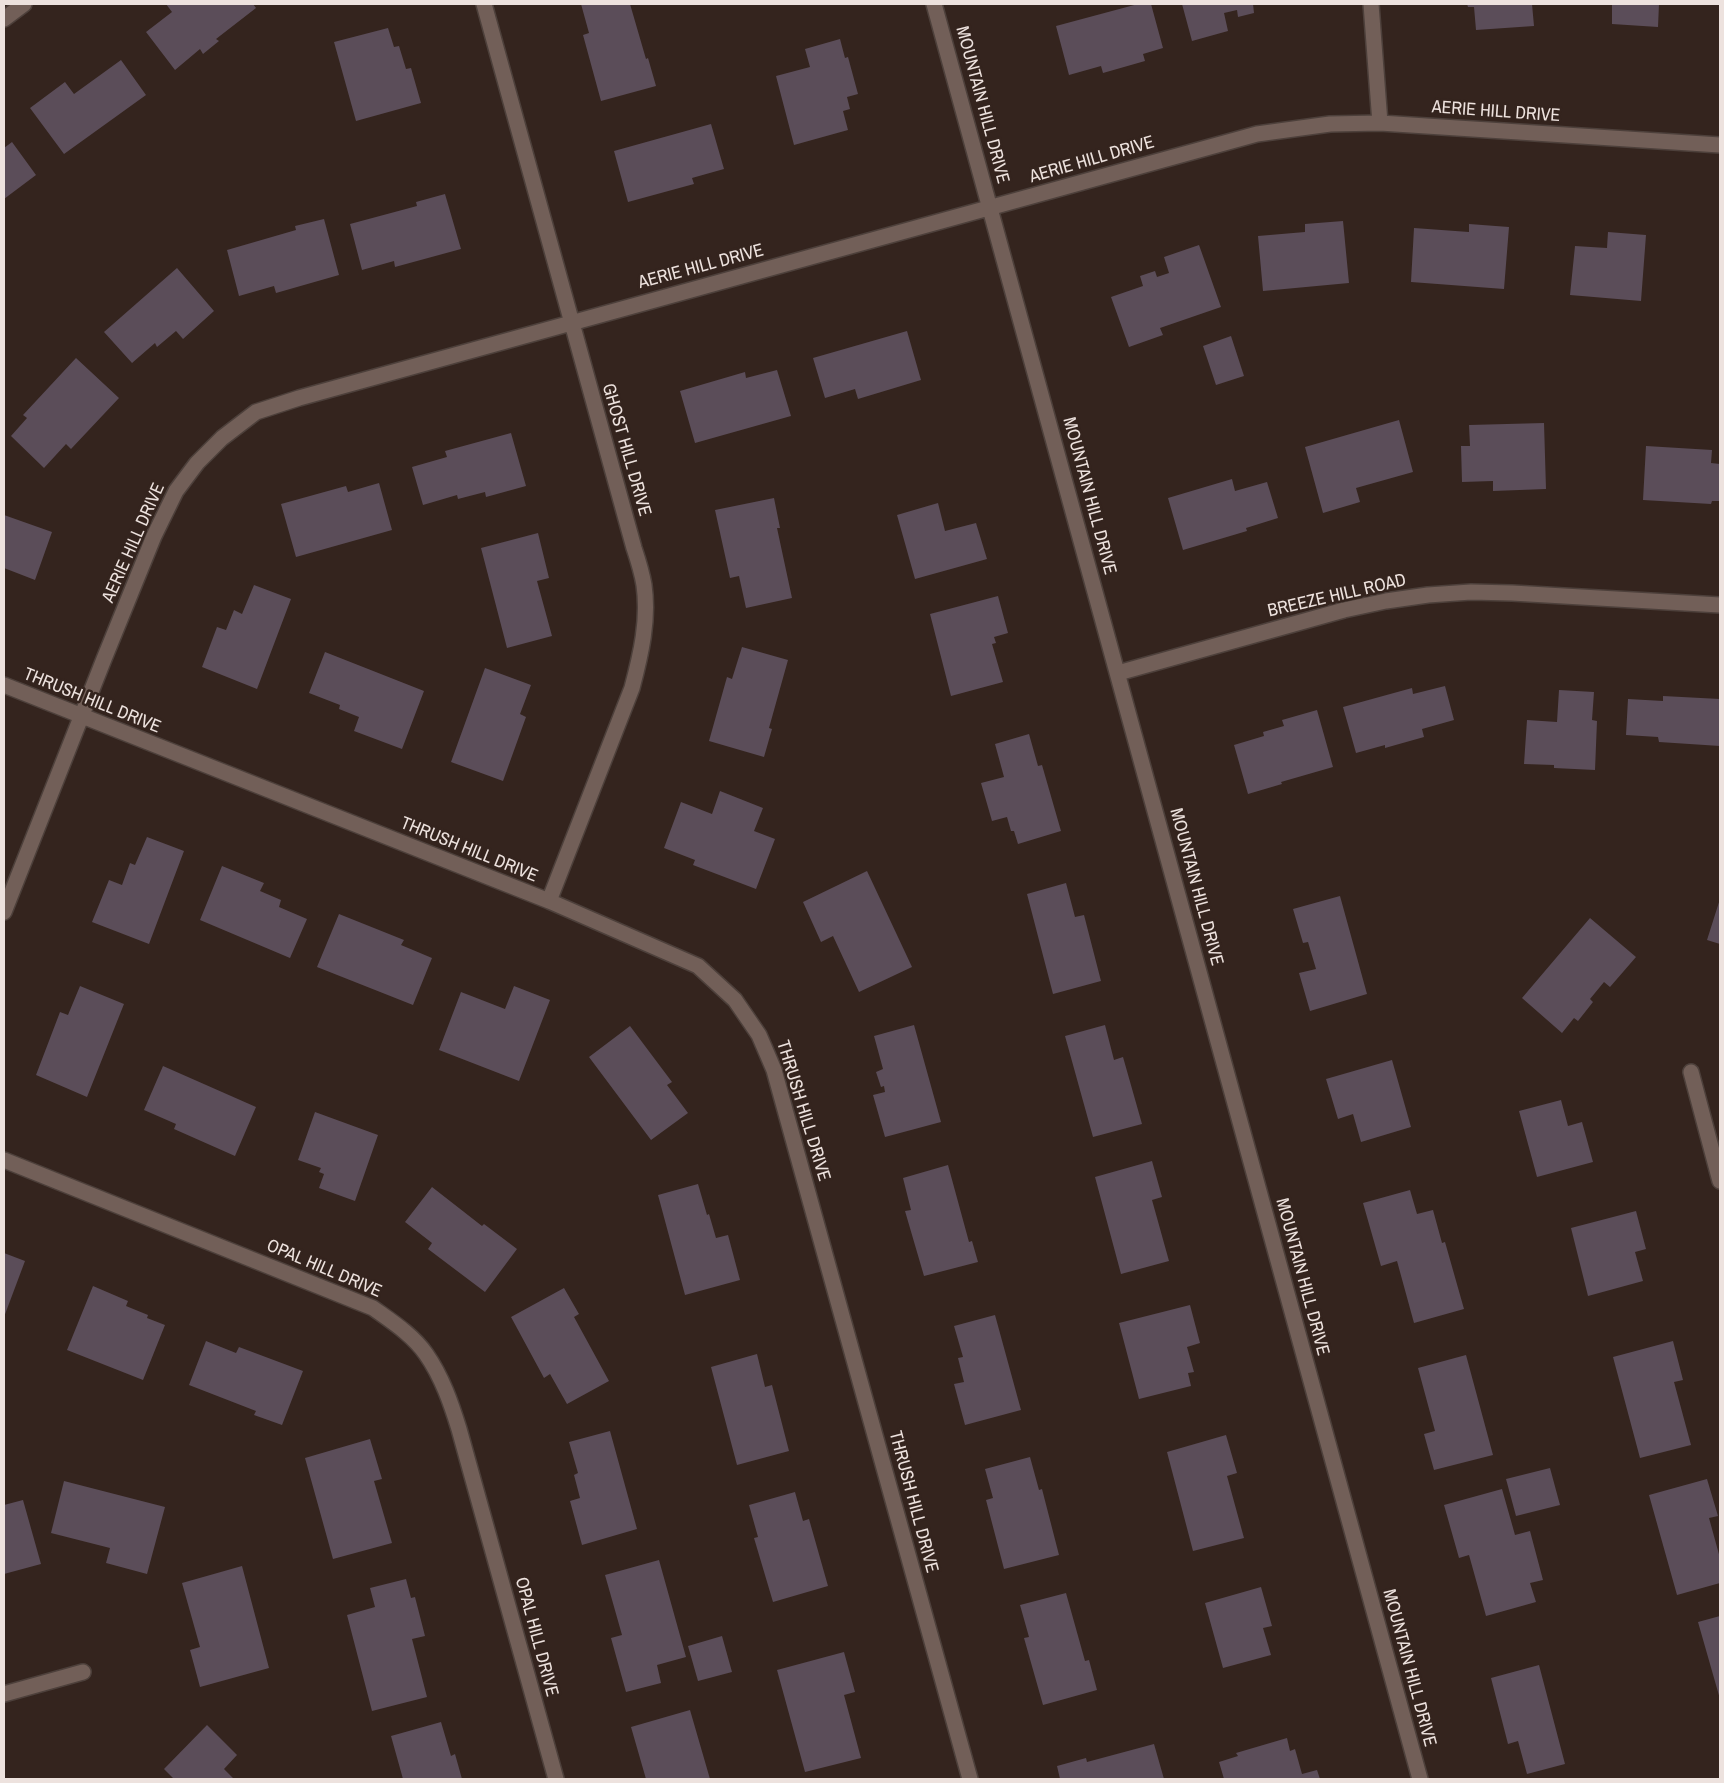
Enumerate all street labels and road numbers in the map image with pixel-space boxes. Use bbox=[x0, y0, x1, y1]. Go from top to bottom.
street label: MOUNTAIN HILL DRIVE bbox=[951, 24, 1013, 186]
street label: AERIE HILL DRIVE bbox=[1431, 97, 1561, 127]
street label: AERIE HILL DRIVE bbox=[1027, 132, 1157, 188]
street label: AERIE HILL DRIVE bbox=[636, 240, 766, 294]
street label: GHOST HILL DRIVE bbox=[597, 381, 655, 519]
street label: MOUNTAIN HILL DRIVE bbox=[1058, 415, 1120, 577]
street label: AERIE HILL DRIVE bbox=[98, 480, 170, 606]
street label: BREEZE HILL ROAD bbox=[1266, 570, 1408, 622]
street label: THRUSH HILL DRIVE bbox=[20, 664, 164, 738]
street label: MOUNTAIN HILL DRIVE bbox=[1165, 806, 1227, 968]
street label: THRUSH HILL DRIVE bbox=[397, 813, 541, 887]
street label: THRUSH HILL DRIVE bbox=[771, 1038, 835, 1184]
street label: MOUNTAIN HILL DRIVE bbox=[1271, 1196, 1333, 1358]
street label: OPAL HILL DRIVE bbox=[263, 1235, 385, 1303]
street label: THRUSH HILL DRIVE bbox=[884, 1429, 942, 1575]
street label: OPAL HILL DRIVE bbox=[510, 1575, 562, 1699]
street label: MOUNTAIN HILL DRIVE bbox=[1378, 1587, 1440, 1749]

